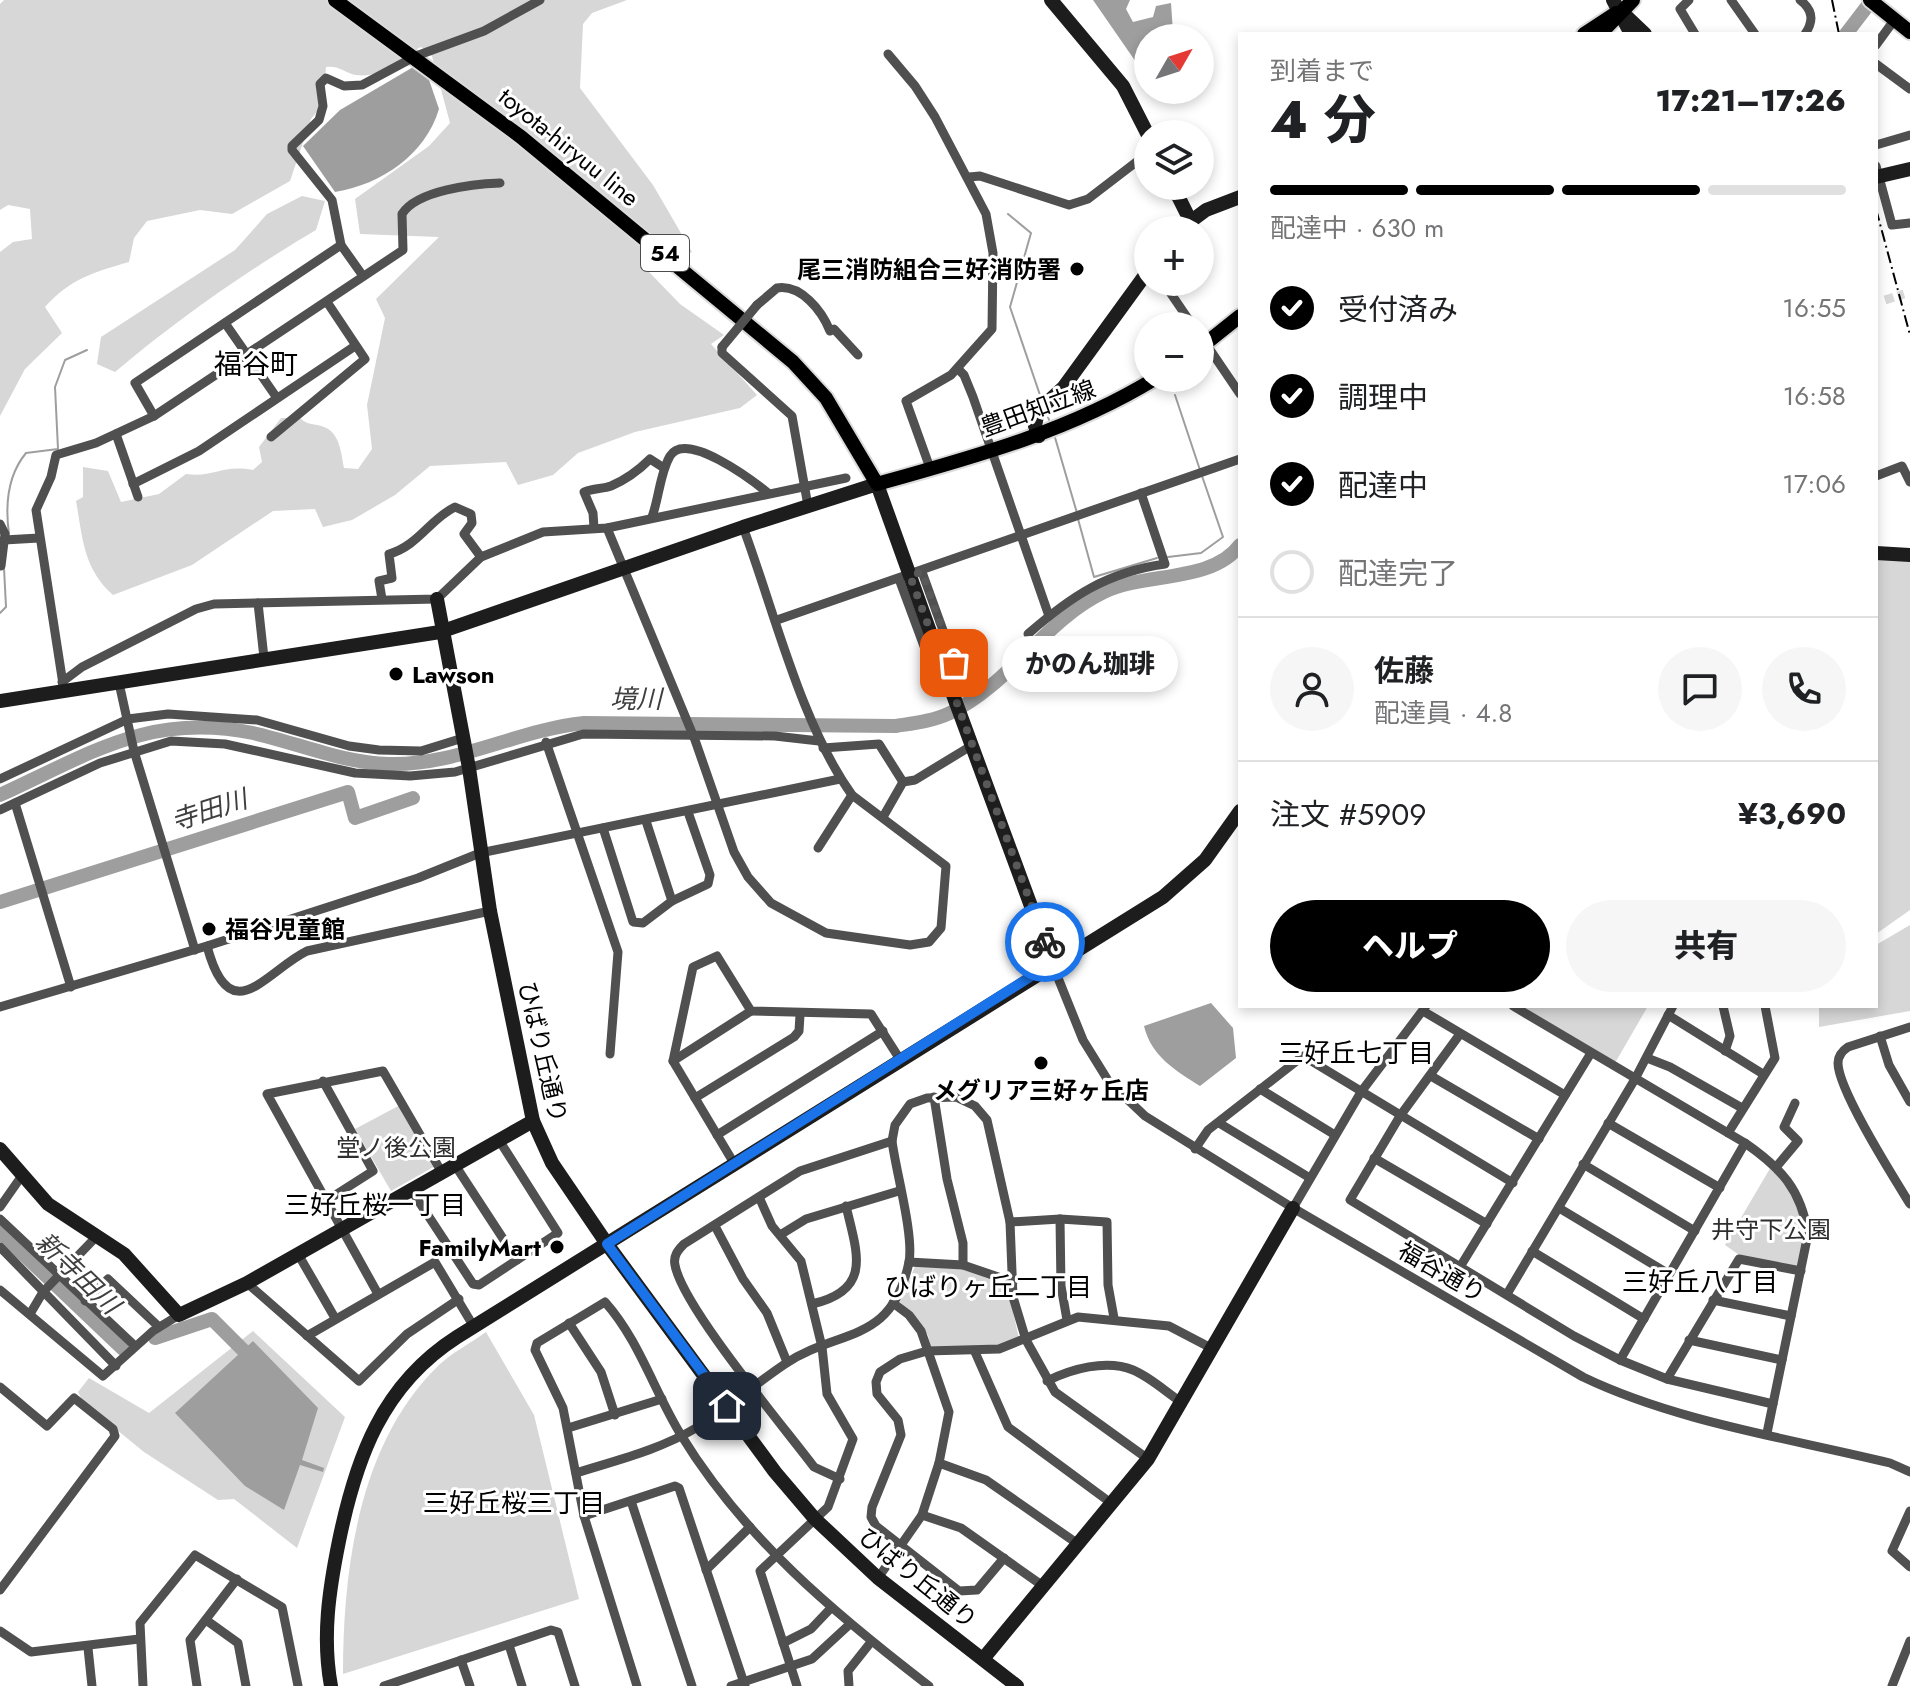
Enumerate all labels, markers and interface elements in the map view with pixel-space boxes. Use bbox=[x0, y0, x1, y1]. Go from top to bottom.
north arrow bbox=[1134, 24, 1214, 104]
map controls bbox=[1134, 24, 1214, 392]
text: 到着まで bbox=[1270, 52, 1374, 90]
street label: toyota-hiryuu line bbox=[491, 79, 647, 215]
text: 17:21–17:26 bbox=[1656, 79, 1846, 122]
text: 4 分 bbox=[1270, 82, 1376, 158]
button: layers bbox=[1134, 120, 1214, 200]
text: 配達中 · 630 m bbox=[1270, 209, 1444, 247]
button: + bbox=[1134, 216, 1214, 296]
road number: 54 bbox=[641, 235, 689, 271]
place label: 尾三消防組合三好消防署 bbox=[797, 252, 1061, 287]
marker: 尾三消防組合三好消防署 bbox=[1068, 260, 1086, 278]
icon: check bbox=[1270, 286, 1314, 330]
text: 受付済み bbox=[1338, 288, 1458, 331]
text: 16:55 bbox=[1782, 289, 1846, 327]
button: − bbox=[1134, 312, 1214, 392]
district label: 福谷町 bbox=[214, 344, 298, 385]
street label: 豊田知立線 bbox=[976, 371, 1100, 445]
icon: check bbox=[1270, 374, 1314, 418]
text: 調理中 bbox=[1338, 376, 1428, 419]
text: 16:58 bbox=[1783, 377, 1846, 415]
icon: check bbox=[1270, 462, 1314, 506]
text: 配達中 bbox=[1338, 464, 1428, 507]
text: 17:06 bbox=[1782, 465, 1846, 503]
text: 配達完了 bbox=[1338, 552, 1458, 595]
pin bbox=[920, 629, 988, 697]
callout: かのん珈琲 bbox=[1002, 635, 1178, 691]
icon: bag bbox=[932, 641, 976, 685]
text: かのん珈琲 bbox=[1025, 645, 1155, 683]
button: person bbox=[1270, 647, 1354, 731]
button: chat bbox=[1658, 647, 1742, 731]
button: phone bbox=[1762, 647, 1846, 731]
text: 佐藤 bbox=[1374, 649, 1434, 692]
place label: Lawson bbox=[412, 657, 495, 692]
marker: Lawson bbox=[387, 665, 405, 683]
water label: 境川 bbox=[610, 680, 665, 718]
text: 配達員 · 4.8 bbox=[1374, 694, 1513, 732]
water label: 寺田川 bbox=[166, 779, 255, 840]
text: ¥3,690 bbox=[1738, 792, 1846, 835]
text: 注文 #5909 bbox=[1270, 793, 1427, 836]
button: ヘルプ bbox=[1270, 900, 1550, 992]
button: 共有 bbox=[1566, 900, 1846, 992]
courier bbox=[1005, 902, 1085, 982]
place label: 福谷児童館 bbox=[225, 912, 345, 947]
marker: 福谷児童館 bbox=[200, 920, 218, 938]
icon: bike bbox=[1023, 920, 1067, 964]
street label: ひばり丘通り bbox=[510, 978, 576, 1126]
district label: 三好丘七丁目 bbox=[1278, 1034, 1434, 1072]
marker: メグリア三好ヶ丘店 bbox=[1032, 1054, 1050, 1072]
place label: メグリア三好ヶ丘店 bbox=[933, 1073, 1149, 1108]
park label: 堂ノ後公園 bbox=[336, 1130, 456, 1165]
district label: 三好丘桜一丁目 bbox=[284, 1186, 466, 1224]
park label: 井守下公園 bbox=[1711, 1212, 1831, 1247]
water label: 新寺田川 bbox=[27, 1223, 131, 1325]
place label: FamilyMart bbox=[418, 1230, 541, 1265]
street label: 福谷通り bbox=[1392, 1233, 1492, 1311]
marker: FamilyMart bbox=[548, 1238, 566, 1256]
district label: 三好丘八丁目 bbox=[1622, 1263, 1778, 1301]
district label: ひばりヶ丘二丁目 bbox=[884, 1268, 1092, 1306]
pin bbox=[693, 1372, 761, 1440]
icon: home bbox=[705, 1384, 749, 1428]
district label: 三好丘桜三丁目 bbox=[423, 1484, 605, 1522]
street label: ひばり丘通り bbox=[851, 1519, 985, 1637]

